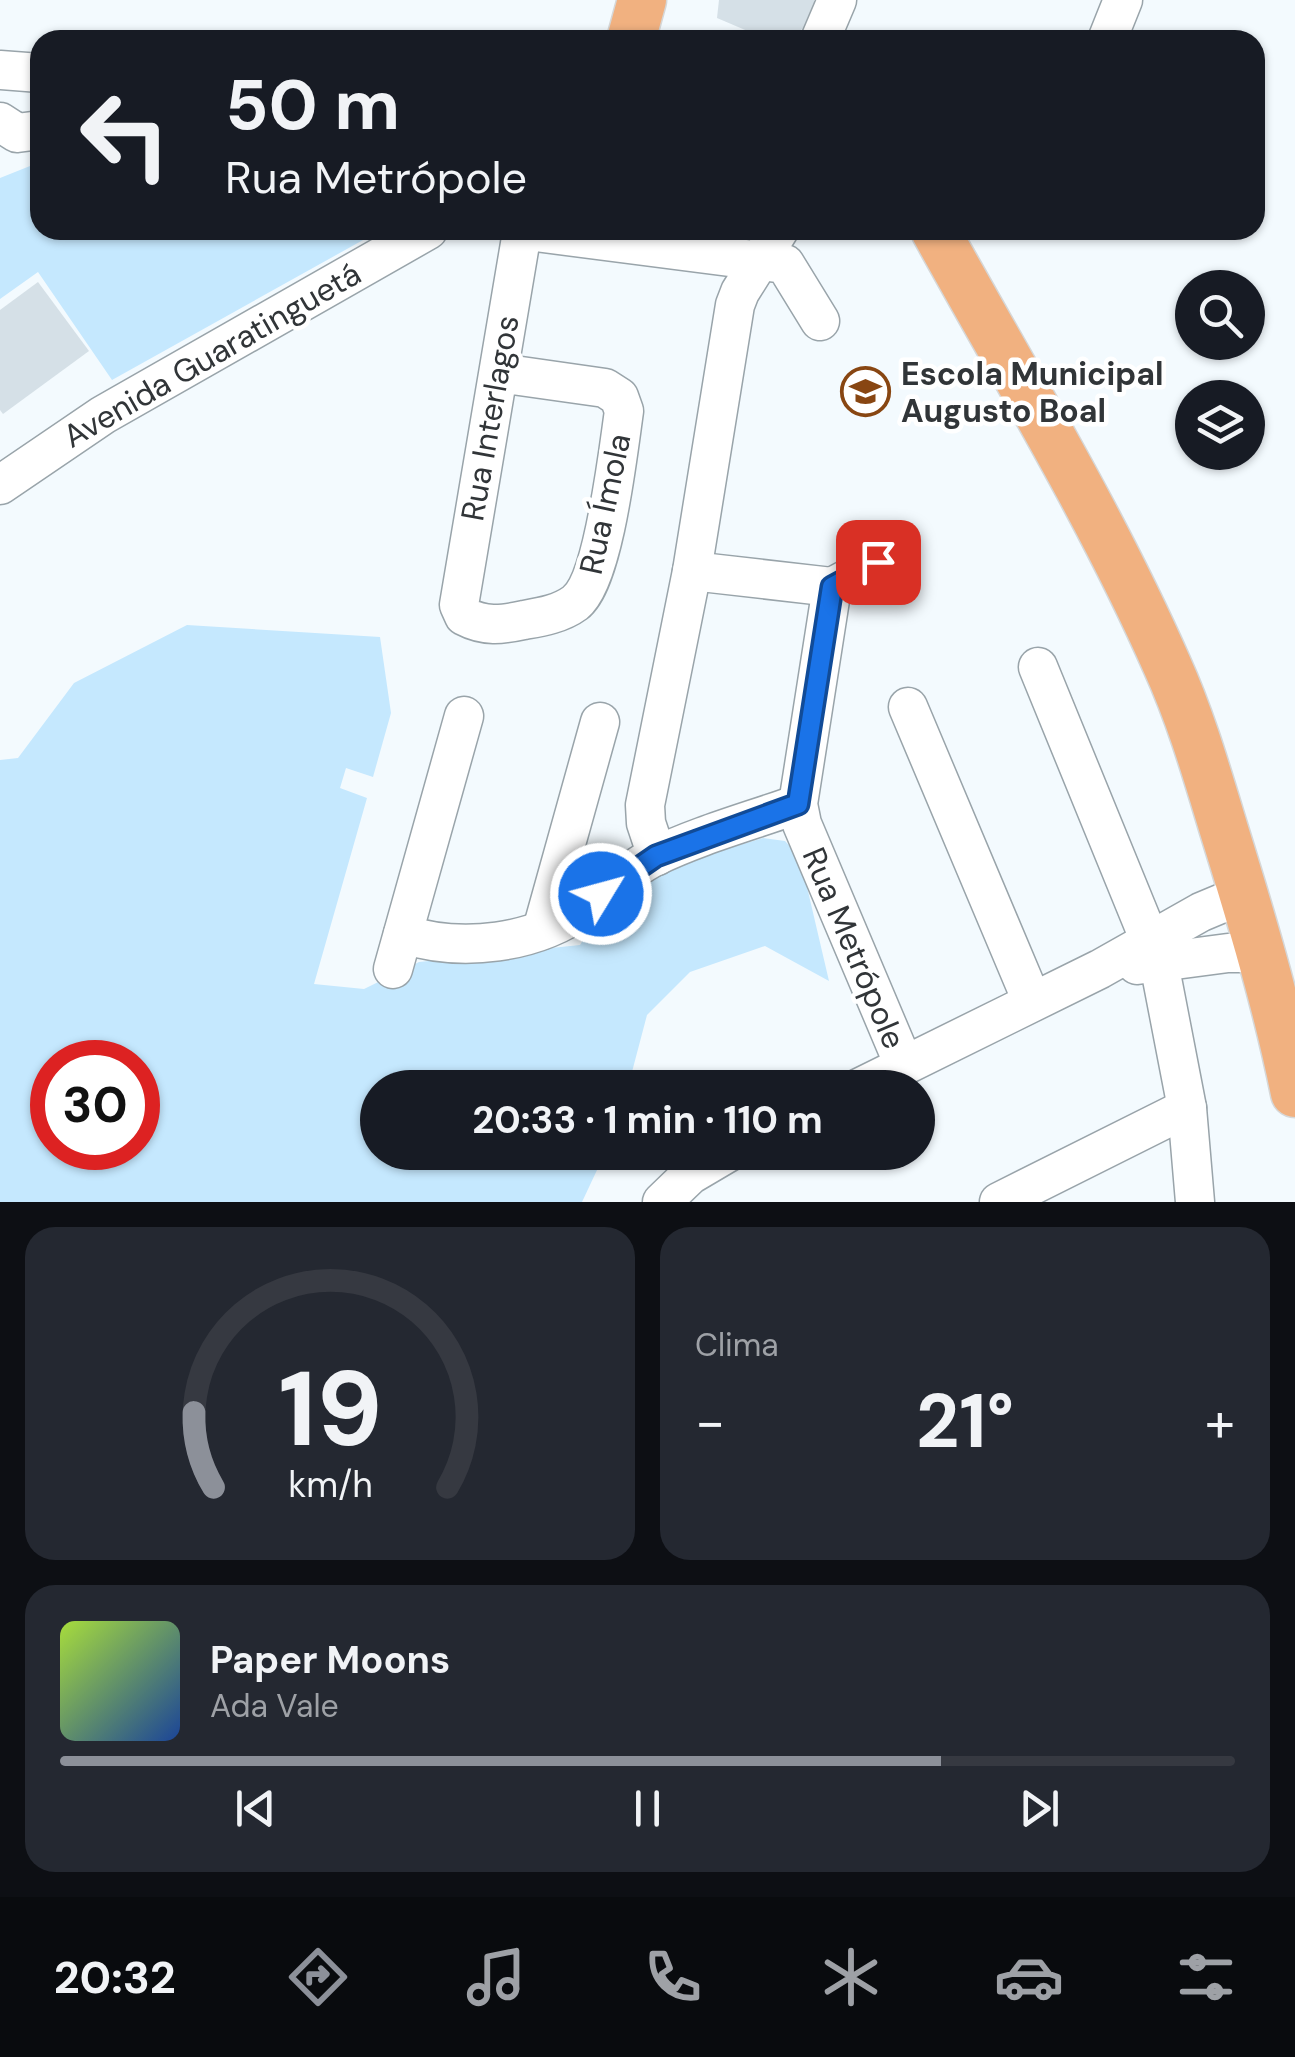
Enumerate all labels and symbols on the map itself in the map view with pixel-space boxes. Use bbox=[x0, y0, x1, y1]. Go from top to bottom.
street label: Avenida Guaratinguetá bbox=[56, 253, 368, 457]
street label: Rua Interlagos bbox=[451, 312, 529, 524]
place label: Escola Municipal Augusto Boal bbox=[901, 353, 1163, 432]
school or university icon: Escola Municipal Augusto Boal bbox=[840, 366, 892, 418]
street label: Rua Ímola bbox=[570, 430, 640, 578]
pin bbox=[836, 520, 921, 605]
street label: Rua Metrópole bbox=[793, 841, 915, 1055]
position arrow bbox=[549, 842, 653, 946]
speed limit sign: 30 bbox=[30, 1040, 160, 1170]

